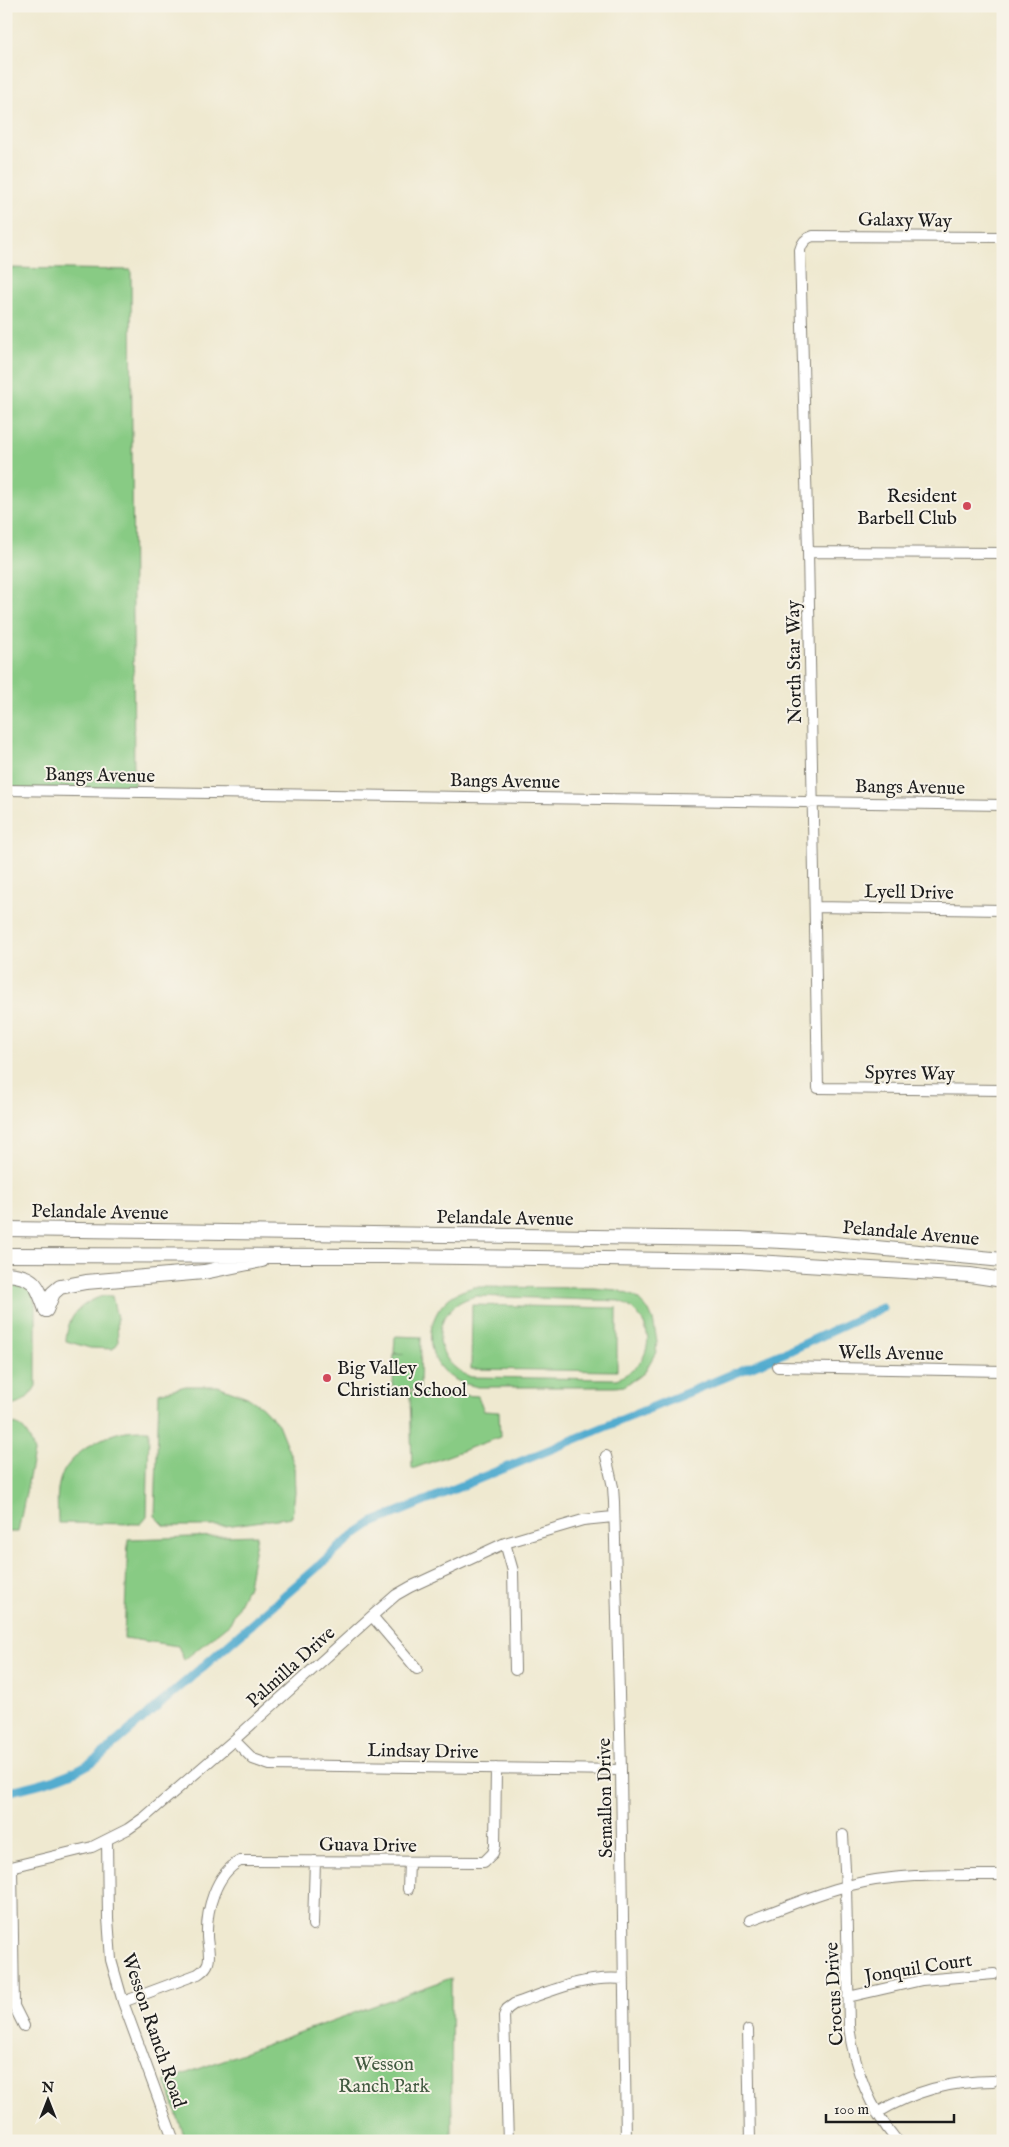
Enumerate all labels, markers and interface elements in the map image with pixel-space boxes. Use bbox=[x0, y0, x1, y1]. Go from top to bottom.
street label: Galaxy Way bbox=[858, 208, 953, 234]
place label: Resident Barbell Club bbox=[857, 485, 957, 531]
marker: Resident Barbell Club bbox=[961, 500, 973, 512]
street label: North Star Way bbox=[782, 599, 808, 724]
street label: Bangs Avenue bbox=[45, 763, 155, 789]
street label: Bangs Avenue bbox=[450, 769, 560, 795]
street label: Bangs Avenue bbox=[855, 775, 965, 801]
street label: Lyell Drive bbox=[864, 880, 954, 906]
street label: Spyres Way bbox=[865, 1061, 956, 1087]
street label: Pelandale Avenue bbox=[31, 1200, 169, 1226]
street label: Pelandale Avenue bbox=[436, 1206, 574, 1232]
street label: Pelandale Avenue bbox=[841, 1216, 981, 1252]
street label: Wells Avenue bbox=[838, 1341, 944, 1367]
place label: Big Valley Christian School bbox=[337, 1357, 468, 1403]
marker: Big Valley Christian School bbox=[321, 1372, 333, 1384]
street label: Palmilla Drive bbox=[242, 1621, 341, 1714]
street label: Semallon Drive bbox=[593, 1737, 619, 1858]
street label: Lindsay Drive bbox=[367, 1739, 479, 1765]
street label: Guava Drive bbox=[319, 1833, 417, 1859]
street label: Crocus Drive bbox=[820, 1941, 850, 2046]
street label: Jonquil Court bbox=[861, 1949, 974, 1990]
street label: Wesson Ranch Road bbox=[115, 1950, 191, 2112]
park label: Wesson Ranch Park bbox=[338, 2053, 430, 2099]
north arrow bbox=[22, 2074, 72, 2124]
text: N bbox=[41, 2079, 54, 2097]
scale bar bbox=[826, 2092, 954, 2124]
text: 100 m bbox=[834, 2100, 870, 2119]

